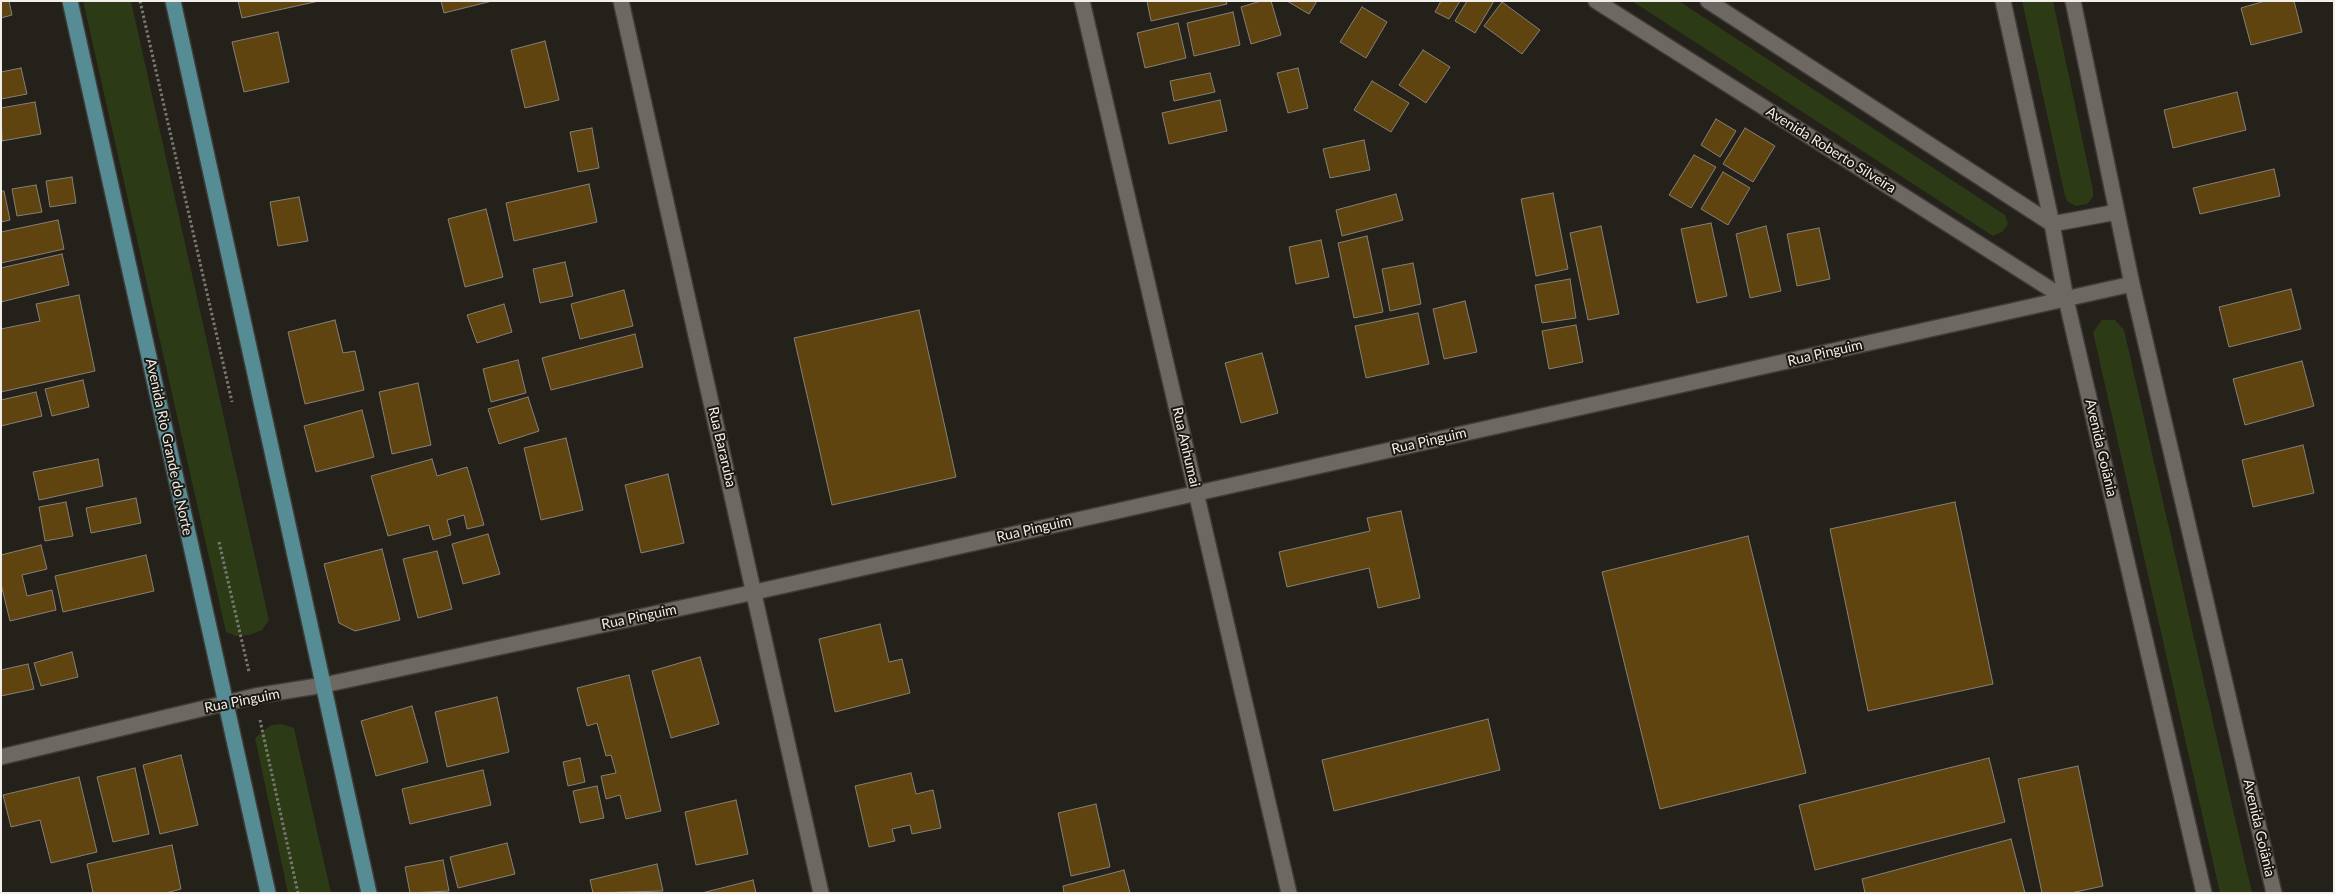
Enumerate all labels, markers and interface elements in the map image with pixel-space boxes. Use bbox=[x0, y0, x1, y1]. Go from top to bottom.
street label: Avenida Roberto Silveira bbox=[1763, 103, 1899, 197]
street label: Rua Pinguim bbox=[1786, 336, 1864, 370]
street label: Avenida Rio Grande do Norte bbox=[142, 357, 196, 537]
street label: Avenida Goiânia bbox=[2082, 398, 2120, 498]
street label: Rua Bararuba bbox=[705, 405, 739, 489]
street label: Rua Anhumai bbox=[1169, 405, 1203, 489]
street label: Rua Pinguim bbox=[1390, 424, 1468, 458]
street label: Rua Pinguim bbox=[995, 512, 1073, 546]
street label: Rua Pinguim bbox=[600, 601, 678, 633]
street label: Rua Pinguim bbox=[203, 685, 281, 717]
street label: Avenida Goiânia bbox=[2240, 778, 2278, 878]

